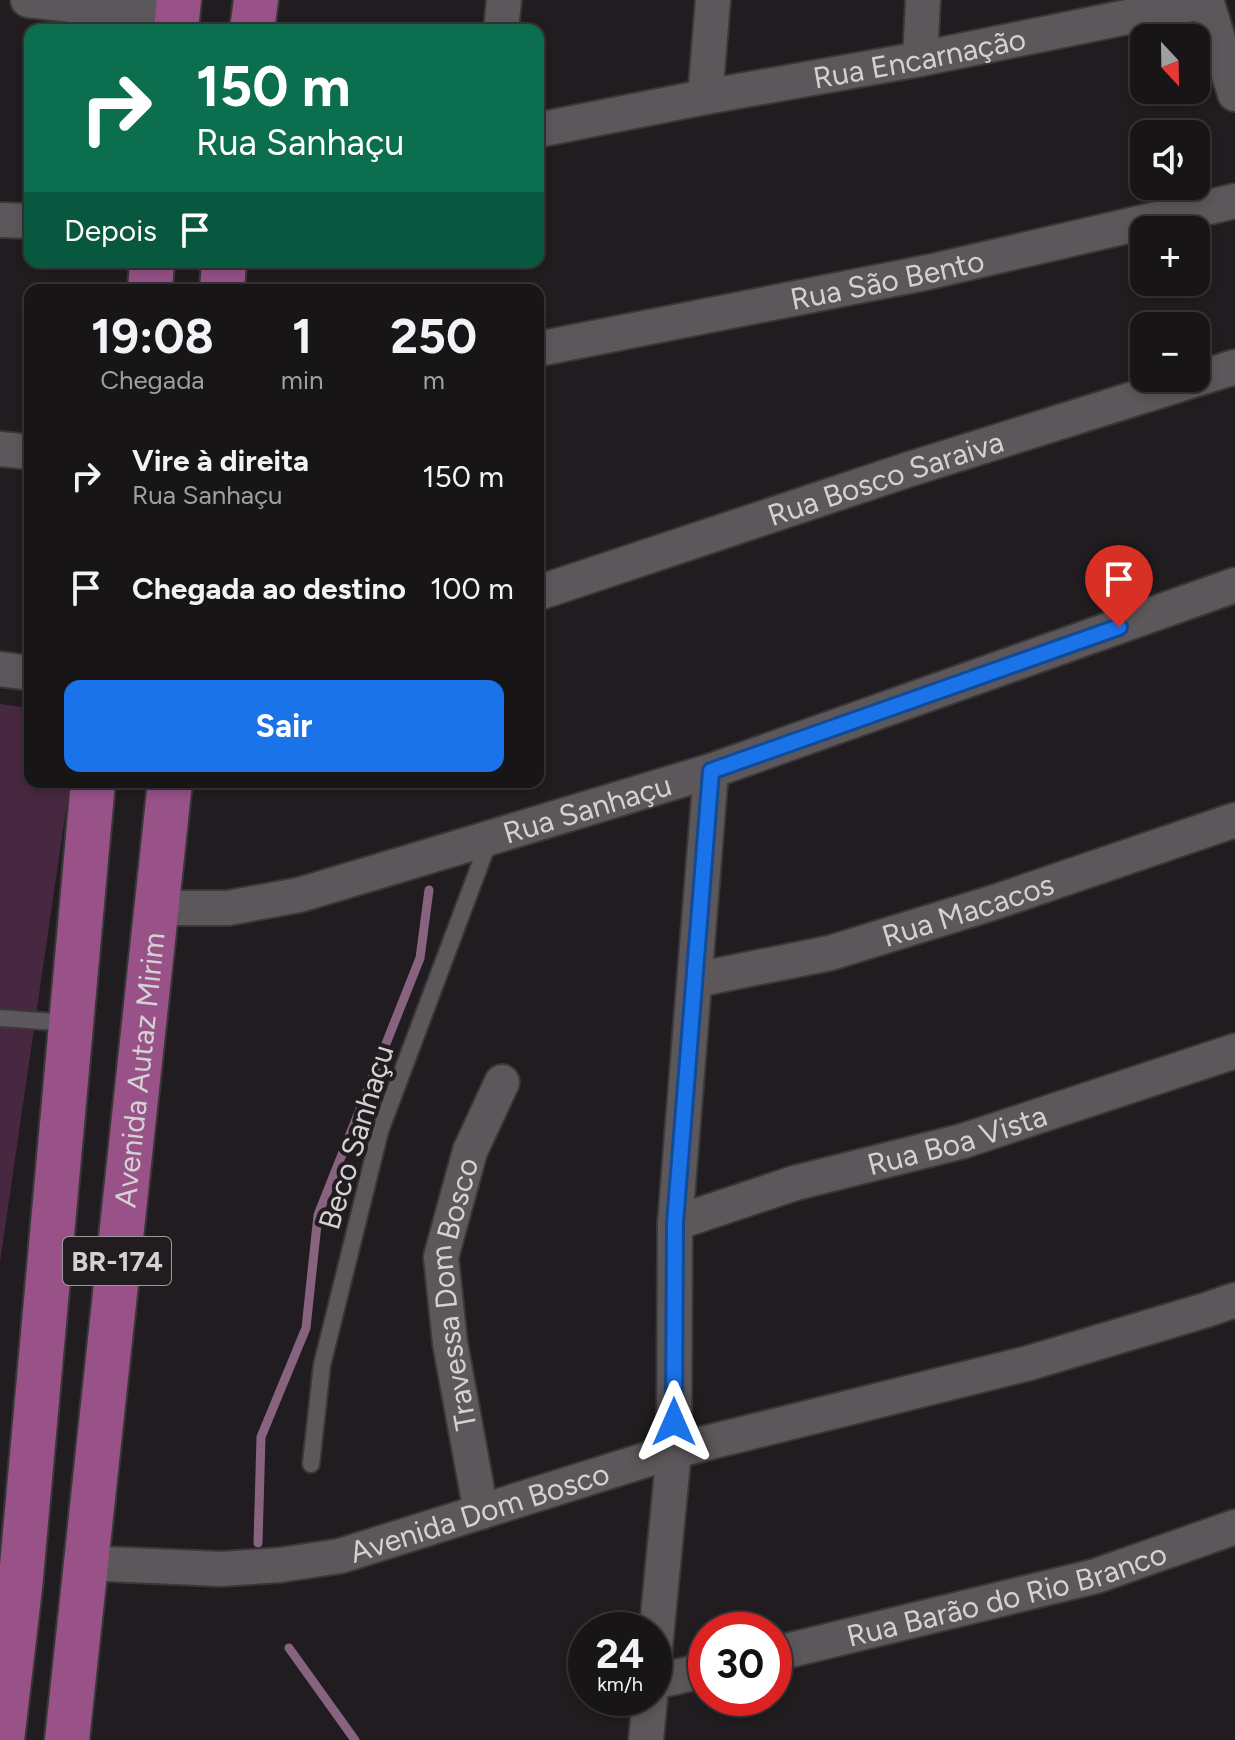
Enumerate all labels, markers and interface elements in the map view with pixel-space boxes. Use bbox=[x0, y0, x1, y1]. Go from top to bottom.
street label: Rua Encarnação bbox=[810, 20, 1029, 96]
north arrow bbox=[1130, 24, 1210, 104]
map controls bbox=[1130, 24, 1210, 392]
text: 150 m bbox=[196, 53, 351, 120]
icon: right bbox=[64, 56, 168, 160]
button: sound bbox=[1130, 120, 1210, 200]
text: Rua Sanhaçu bbox=[196, 121, 404, 164]
icon: arrive bbox=[173, 208, 217, 252]
text: Depois bbox=[64, 212, 157, 249]
button: + bbox=[1130, 216, 1210, 296]
street label: Rua São Bento bbox=[787, 241, 988, 317]
text: 19:08 bbox=[91, 307, 214, 365]
text: 1 bbox=[292, 307, 312, 365]
text: 250 bbox=[390, 307, 477, 365]
button: − bbox=[1130, 312, 1210, 392]
text: Chegada bbox=[100, 364, 205, 396]
text: min bbox=[281, 364, 323, 396]
text: m bbox=[423, 364, 445, 396]
street label: Rua Bosco Saraiva bbox=[763, 422, 1008, 534]
text: Vire à direita bbox=[132, 442, 309, 479]
icon: right bbox=[64, 454, 108, 498]
text: 150 m bbox=[422, 458, 504, 495]
text: Rua Sanhaçu bbox=[132, 479, 283, 511]
pin bbox=[1085, 545, 1153, 627]
icon: arrive bbox=[1097, 557, 1141, 601]
icon: arrive bbox=[64, 566, 108, 610]
text: Chegada ao destino bbox=[132, 570, 406, 607]
text: 100 m bbox=[430, 570, 514, 607]
button: Sair bbox=[64, 680, 504, 772]
street label: Rua Sanhaçu bbox=[499, 766, 676, 851]
street label: Rua Macacos bbox=[877, 865, 1058, 954]
street label: Avenida Autaz Mirim bbox=[106, 930, 172, 1209]
street label: Beco Sanhaçu bbox=[310, 1040, 402, 1234]
street label: Rua Boa Vista bbox=[863, 1096, 1051, 1183]
street label: Travessa Dom Bosco bbox=[421, 1153, 486, 1433]
road number: BR-174 bbox=[63, 1237, 171, 1285]
position arrow bbox=[632, 1380, 716, 1464]
street label: Avenida Dom Bosco bbox=[345, 1454, 614, 1570]
street label: Rua Barão do Rio Branco bbox=[843, 1534, 1171, 1654]
speed limit sign: 30 bbox=[688, 1612, 792, 1716]
text: 24 bbox=[596, 1630, 644, 1678]
text: km/h bbox=[597, 1672, 643, 1696]

